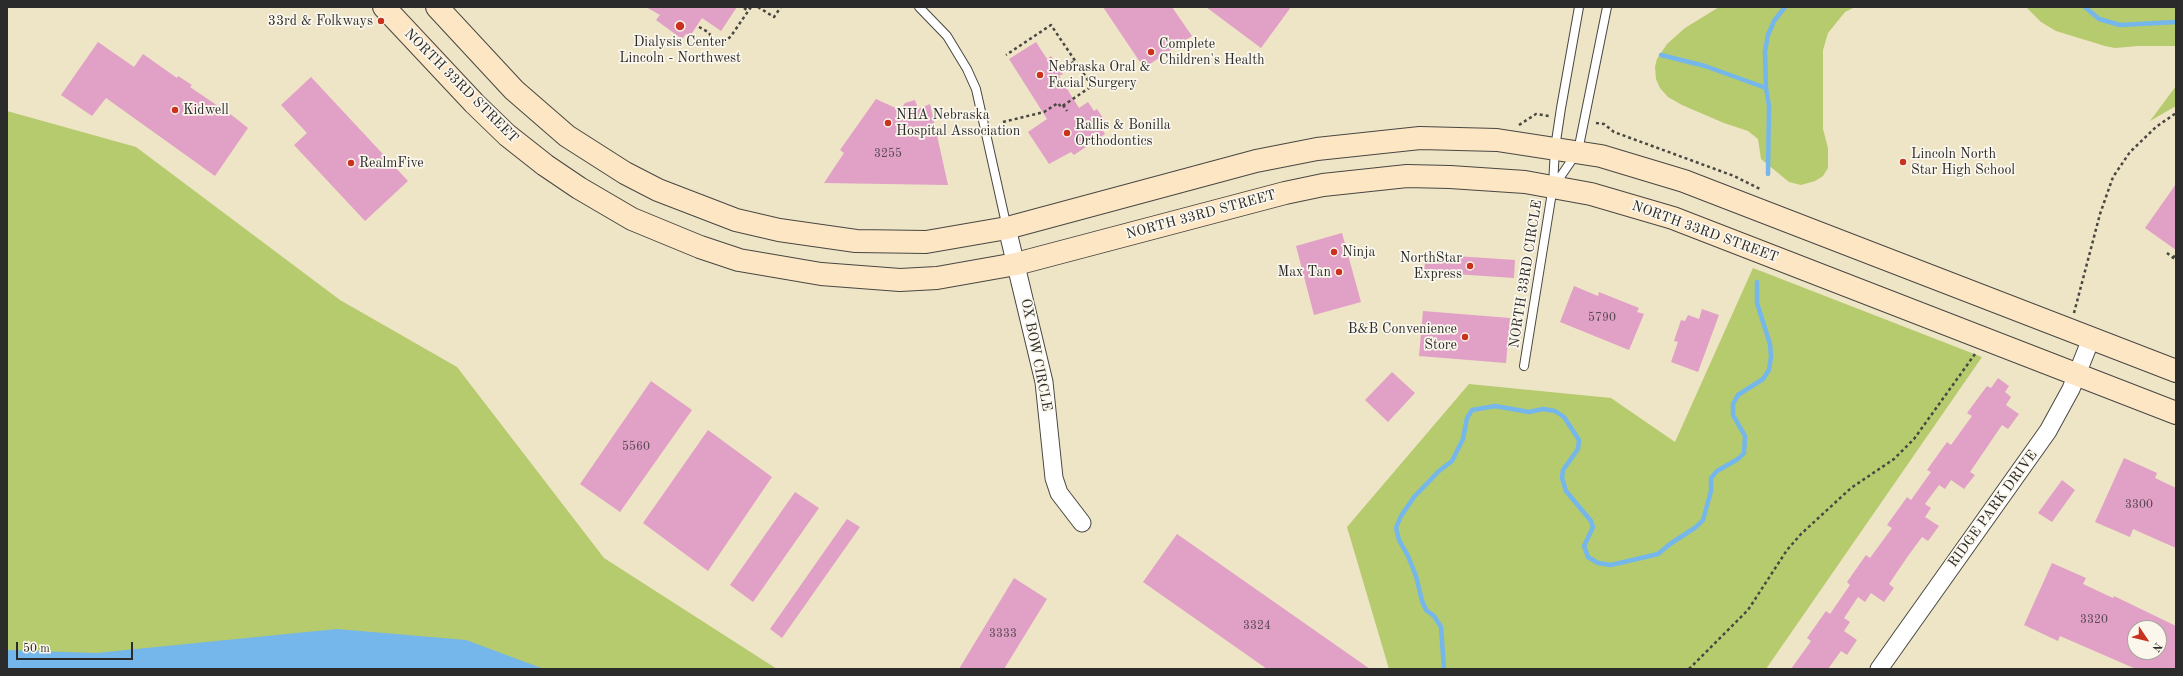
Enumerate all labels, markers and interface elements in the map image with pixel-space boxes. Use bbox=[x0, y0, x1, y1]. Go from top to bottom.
place label: 33rd & Folkways bbox=[268, 13, 373, 29]
marker: 33rd & Folkways bbox=[376, 16, 386, 26]
marker: Dialysis Center Lincoln - Northwest bbox=[674, 20, 686, 32]
street label: NORTH 33RD STREET bbox=[400, 25, 522, 147]
place label: Dialysis Center Lincoln - Northwest bbox=[619, 34, 741, 66]
place label: Complete Children's Health bbox=[1159, 36, 1265, 68]
marker: Complete Children's Health bbox=[1146, 47, 1156, 57]
place label: Nebraska Oral & Facial Surgery bbox=[1048, 59, 1150, 92]
marker: Nebraska Oral & Facial Surgery bbox=[1035, 70, 1045, 80]
place label: Kidwell bbox=[183, 102, 229, 118]
marker: Kidwell bbox=[170, 105, 180, 115]
place label: NHA Nebraska Hospital Association bbox=[896, 107, 1020, 140]
place label: Rallis & Bonilla Orthodontics bbox=[1075, 117, 1171, 150]
marker: NHA Nebraska Hospital Association bbox=[883, 118, 893, 128]
marker: Rallis & Bonilla Orthodontics bbox=[1062, 128, 1072, 138]
place label: Lincoln North Star High School bbox=[1911, 146, 2015, 178]
house number: 3255 bbox=[874, 147, 902, 161]
place label: RealmFive bbox=[359, 155, 424, 171]
marker: Lincoln North Star High School bbox=[1898, 157, 1908, 167]
marker: RealmFive bbox=[346, 158, 356, 168]
street label: NORTH 33RD STREET bbox=[1124, 187, 1278, 243]
street label: NORTH 33RD STREET bbox=[1629, 198, 1781, 266]
street label: NORTH 33RD CIRCLE bbox=[1506, 199, 1546, 349]
place label: Ninja bbox=[1342, 244, 1376, 260]
marker: Ninja bbox=[1329, 247, 1339, 257]
place label: NorthStar Express bbox=[1400, 250, 1462, 282]
marker: NorthStar Express bbox=[1465, 261, 1475, 271]
place label: Max Tan bbox=[1277, 264, 1331, 280]
marker: Max Tan bbox=[1334, 267, 1344, 277]
street label: OX BOW CIRCLE bbox=[1017, 297, 1055, 413]
house number: 5790 bbox=[1588, 311, 1616, 325]
place label: B&B Convenience Store bbox=[1348, 321, 1457, 354]
marker: B&B Convenience Store bbox=[1460, 332, 1470, 342]
house number: 5560 bbox=[622, 440, 650, 454]
street label: RIDGE PARK DRIVE bbox=[1945, 447, 2041, 571]
house number: 3300 bbox=[2125, 498, 2153, 512]
house number: 3320 bbox=[2080, 613, 2108, 627]
house number: 3324 bbox=[1243, 619, 1271, 633]
north arrow bbox=[2127, 620, 2167, 660]
house number: 3333 bbox=[989, 627, 1017, 641]
scale bar bbox=[18, 634, 135, 660]
text: N bbox=[2150, 640, 2163, 653]
text: 50 m bbox=[23, 643, 50, 655]

